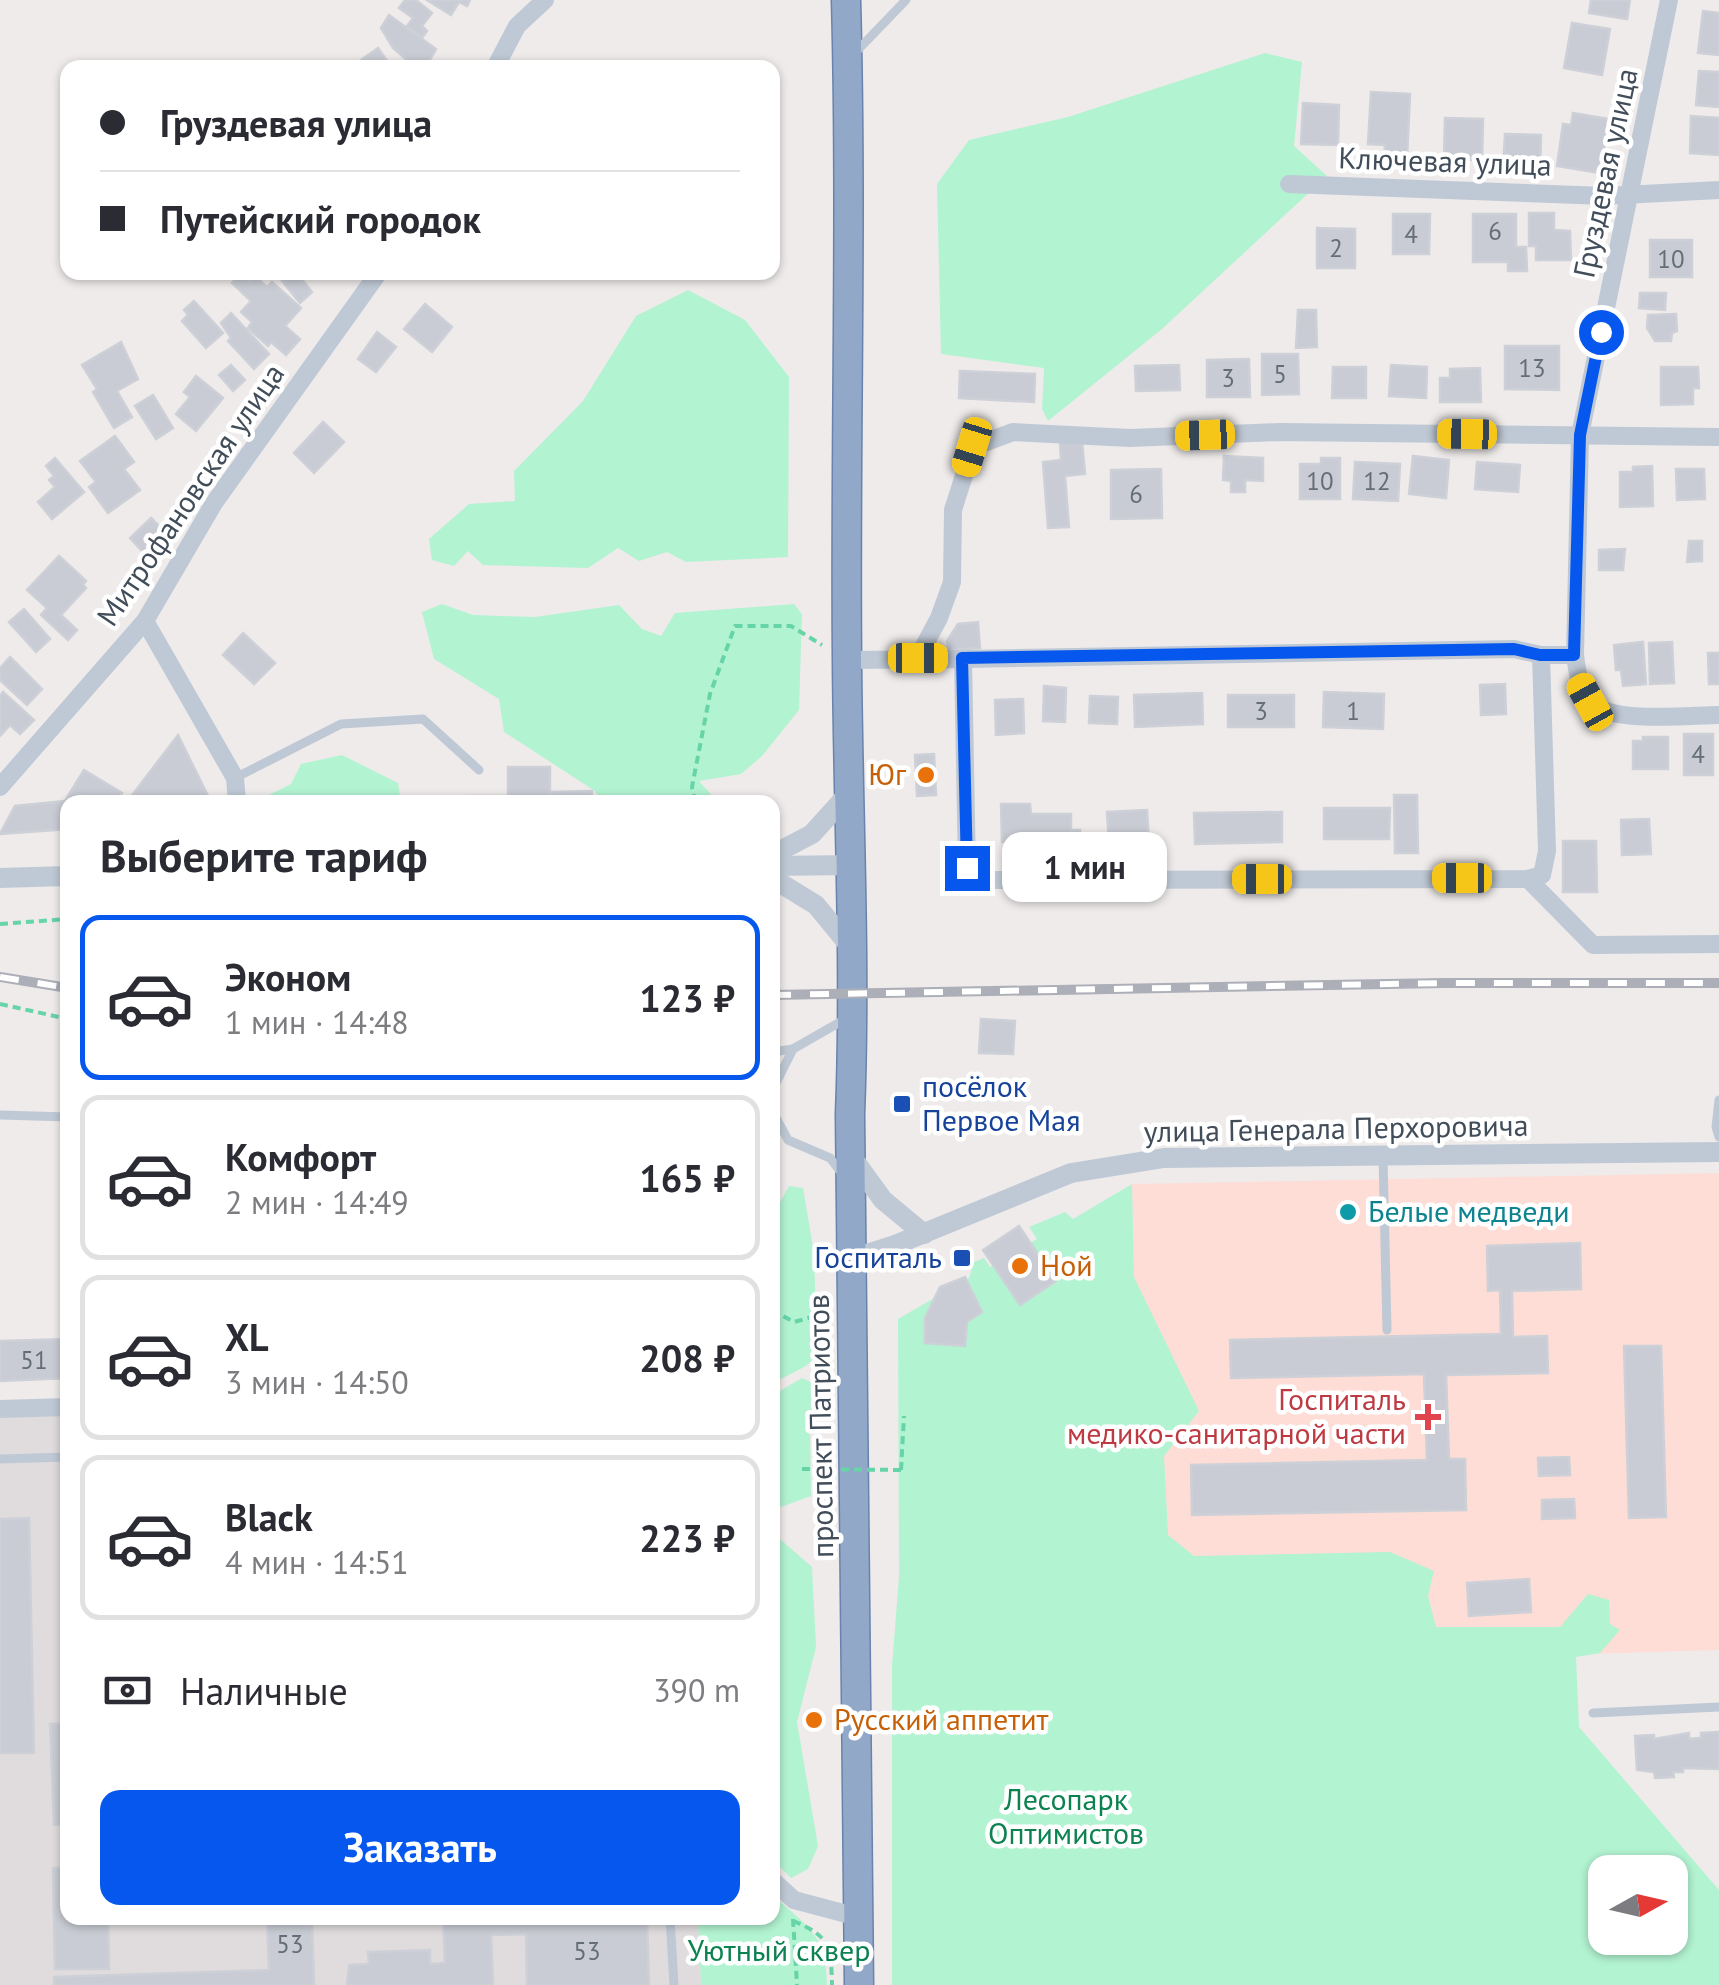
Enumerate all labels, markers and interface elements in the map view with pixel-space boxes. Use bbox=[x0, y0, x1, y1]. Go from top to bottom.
street label: Груздевая улица bbox=[1563, 64, 1646, 281]
text: Груздевая улица bbox=[160, 98, 432, 147]
street label: Ключевая улица bbox=[1338, 137, 1552, 184]
text: Путейский городок bbox=[160, 194, 481, 243]
house number: 6 bbox=[1488, 215, 1502, 247]
house number: 4 bbox=[1404, 218, 1418, 250]
house number: 2 bbox=[1329, 232, 1343, 264]
house number: 10 bbox=[1657, 243, 1685, 275]
route start bbox=[1579, 310, 1624, 355]
house number: 13 bbox=[1518, 352, 1546, 384]
street label: Митрофановская улица bbox=[87, 355, 292, 633]
house number: 5 bbox=[1273, 358, 1287, 390]
house number: 3 bbox=[1221, 362, 1235, 394]
car bbox=[949, 414, 995, 480]
car bbox=[1437, 418, 1497, 450]
car bbox=[1174, 419, 1236, 451]
house number: 10 bbox=[1306, 465, 1334, 497]
house number: 12 bbox=[1363, 465, 1391, 497]
house number: 6 bbox=[1129, 478, 1143, 510]
car bbox=[888, 643, 948, 673]
car bbox=[1562, 668, 1618, 736]
house number: 3 bbox=[1254, 695, 1268, 727]
house number: 1 bbox=[1346, 695, 1360, 727]
house number: 4 bbox=[1691, 738, 1705, 770]
place label: Юг bbox=[868, 754, 907, 793]
marker: Юг bbox=[915, 764, 937, 786]
text: Выберите тариф bbox=[100, 826, 427, 884]
callout: 1 мин bbox=[1002, 833, 1167, 903]
route end bbox=[945, 846, 990, 891]
text: 1 мин bbox=[1043, 846, 1126, 888]
car bbox=[1432, 863, 1492, 893]
car bbox=[1232, 864, 1292, 894]
text: Эконом bbox=[225, 952, 351, 1001]
icon: car bbox=[105, 953, 195, 1043]
text: 123 ₽ bbox=[639, 973, 735, 1022]
text: 1 мин · 14:48 bbox=[225, 1001, 409, 1043]
place label: посёлок Первое Мая bbox=[922, 1066, 1080, 1139]
marker: посёлок Первое Мая bbox=[891, 1093, 913, 1115]
street label: улица Генерала Перхоровича bbox=[1143, 1105, 1529, 1150]
text: Комфорт bbox=[225, 1132, 376, 1181]
icon: car bbox=[105, 1133, 195, 1223]
text: 165 ₽ bbox=[639, 1153, 735, 1202]
text: 2 мин · 14:49 bbox=[225, 1181, 409, 1223]
place label: Белые медведи bbox=[1368, 1191, 1570, 1230]
marker: Белые медведи bbox=[1337, 1201, 1359, 1223]
place label: Госпиталь bbox=[814, 1237, 942, 1276]
place label: Ной bbox=[1040, 1245, 1093, 1284]
marker: Госпиталь bbox=[951, 1247, 973, 1269]
marker: Ной bbox=[1009, 1255, 1031, 1277]
street label: проспект Патриотов bbox=[798, 1294, 841, 1558]
text: XL bbox=[225, 1312, 269, 1361]
icon: car bbox=[105, 1313, 195, 1403]
text: 208 ₽ bbox=[639, 1333, 735, 1382]
house number: 51 bbox=[20, 1344, 48, 1376]
text: 3 мин · 14:50 bbox=[225, 1361, 409, 1403]
place label: Госпиталь медико-санитарной части bbox=[1067, 1379, 1406, 1452]
marker: Госпиталь медико-санитарной части bbox=[1415, 1404, 1441, 1430]
text: Black bbox=[225, 1492, 313, 1541]
icon: car bbox=[105, 1493, 195, 1583]
text: 223 ₽ bbox=[639, 1513, 735, 1562]
text: 4 мин · 14:51 bbox=[225, 1541, 409, 1583]
icon: cash bbox=[100, 1663, 155, 1718]
text: Наличные bbox=[180, 1666, 348, 1715]
text: 390 m bbox=[653, 1669, 740, 1711]
place label: Русский аппетит bbox=[834, 1699, 1049, 1738]
marker: Русский аппетит bbox=[803, 1709, 825, 1731]
park label: Лесопарк Оптимистов bbox=[988, 1779, 1144, 1852]
button: Заказать bbox=[100, 1790, 740, 1905]
north arrow bbox=[1588, 1855, 1688, 1955]
map controls bbox=[1588, 1855, 1688, 1955]
house number: 53 bbox=[276, 1928, 304, 1960]
park label: Уютный сквер bbox=[688, 1930, 870, 1969]
house number: 53 bbox=[573, 1935, 601, 1967]

